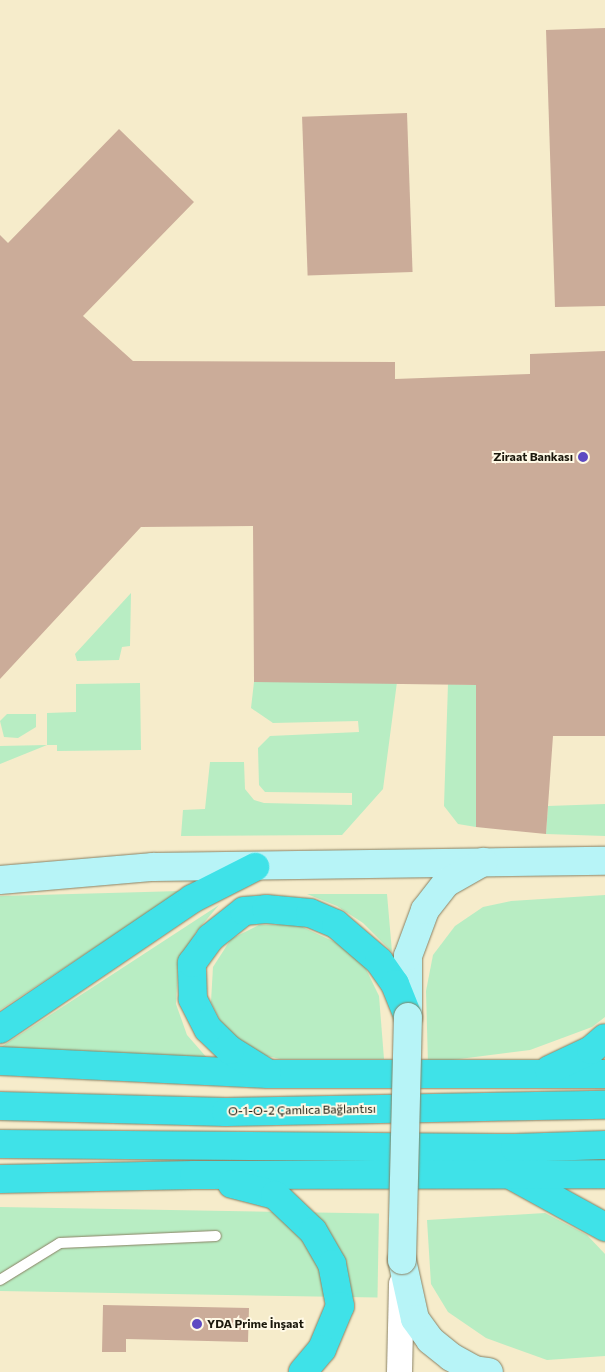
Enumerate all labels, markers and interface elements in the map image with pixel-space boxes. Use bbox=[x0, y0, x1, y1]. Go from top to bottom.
place label: Ziraat Bankası bbox=[493, 450, 573, 464]
marker: Ziraat Bankası bbox=[577, 451, 589, 463]
street label: O-1-O-2 Çamlıca Bağlantısı bbox=[228, 1102, 376, 1118]
place label: YDA Prime İnşaat bbox=[207, 1317, 304, 1331]
marker: YDA Prime İnşaat bbox=[191, 1318, 203, 1330]

